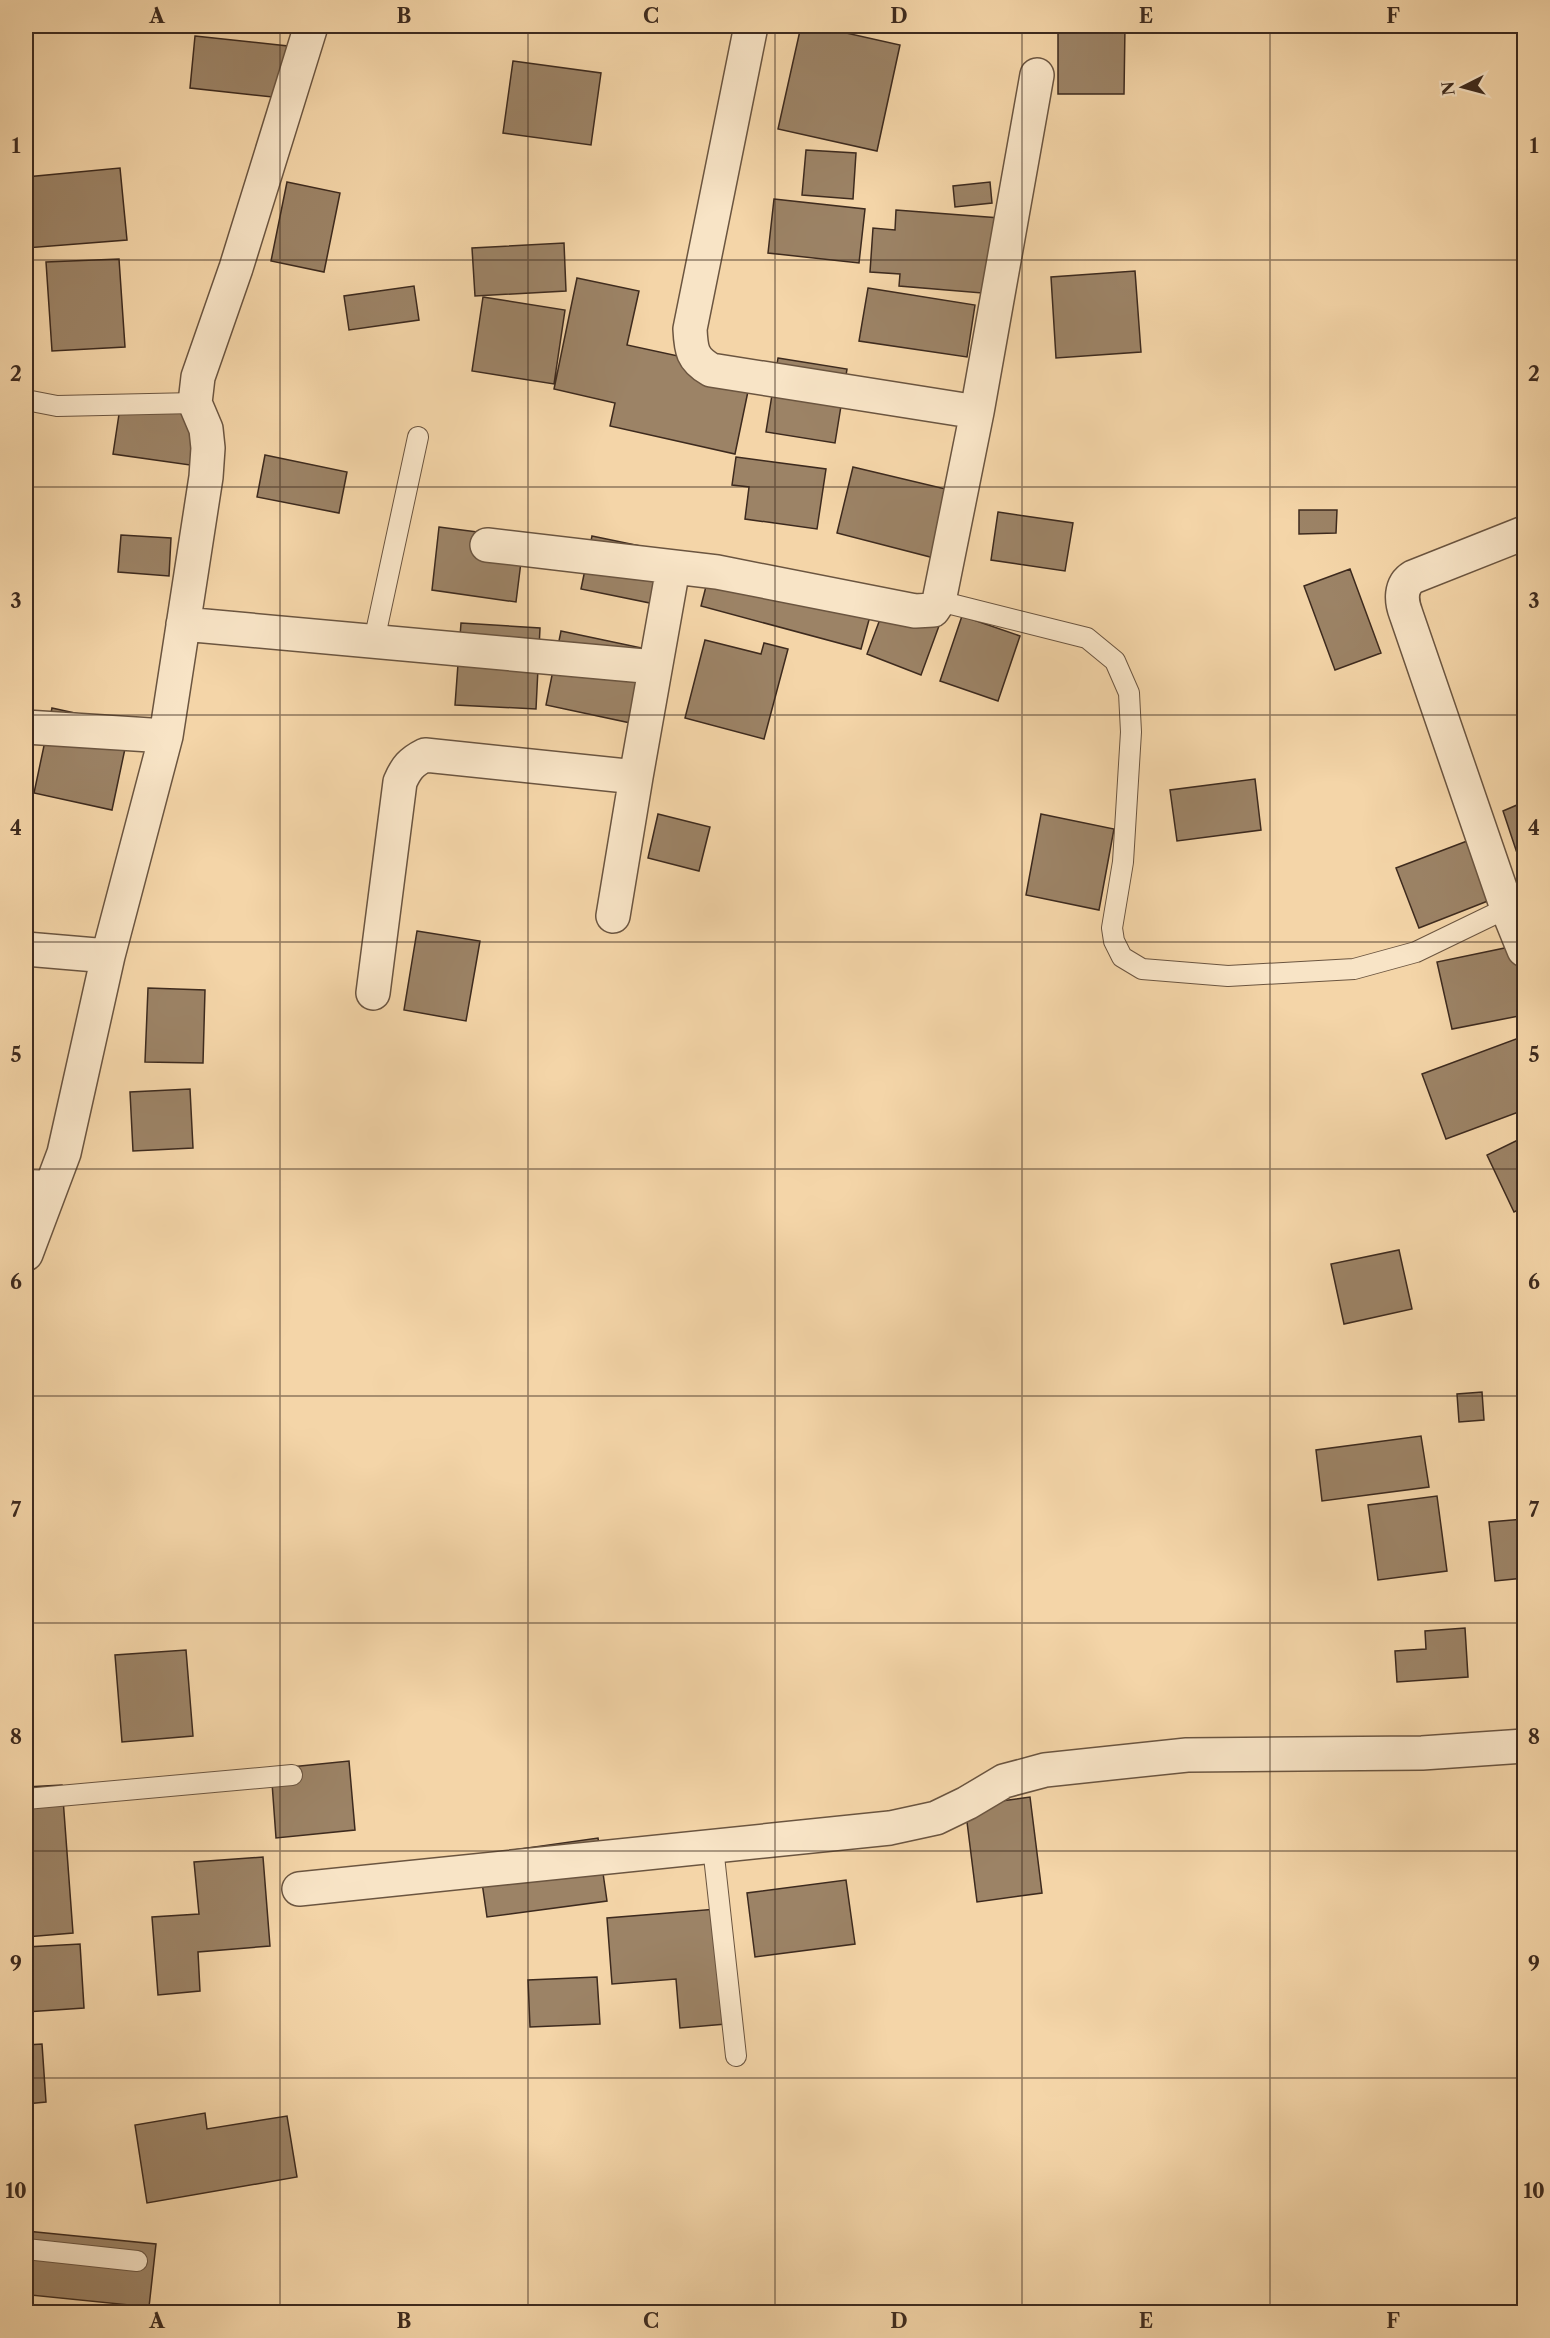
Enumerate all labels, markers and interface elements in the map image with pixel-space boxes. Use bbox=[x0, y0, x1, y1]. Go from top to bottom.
text: A bbox=[148, 4, 165, 28]
text: B bbox=[397, 4, 412, 28]
text: C bbox=[643, 4, 659, 28]
text: D bbox=[890, 4, 908, 28]
text: E bbox=[1139, 4, 1153, 28]
text: F bbox=[1386, 4, 1400, 28]
north arrow bbox=[1433, 57, 1493, 117]
text: N bbox=[1437, 81, 1459, 97]
text: 1 bbox=[12, 134, 21, 158]
text: 1 bbox=[1530, 134, 1539, 158]
text: 2 bbox=[10, 362, 22, 386]
text: 2 bbox=[1528, 362, 1540, 386]
text: 3 bbox=[10, 589, 22, 613]
text: 3 bbox=[1528, 589, 1540, 613]
text: 4 bbox=[10, 816, 22, 840]
text: 4 bbox=[1528, 816, 1540, 840]
text: 5 bbox=[10, 1043, 22, 1067]
text: 5 bbox=[1528, 1043, 1540, 1067]
text: 6 bbox=[10, 1270, 22, 1294]
text: 6 bbox=[1528, 1270, 1540, 1294]
text: 7 bbox=[11, 1498, 22, 1522]
text: 7 bbox=[1529, 1498, 1540, 1522]
text: 8 bbox=[10, 1725, 22, 1749]
text: 8 bbox=[1528, 1725, 1540, 1749]
text: 9 bbox=[10, 1952, 22, 1976]
text: 9 bbox=[1528, 1952, 1540, 1976]
text: 10 bbox=[5, 2179, 27, 2203]
text: 10 bbox=[1523, 2179, 1545, 2203]
text: A bbox=[148, 2309, 165, 2333]
text: B bbox=[397, 2309, 412, 2333]
text: C bbox=[643, 2309, 659, 2333]
text: D bbox=[890, 2309, 908, 2333]
text: E bbox=[1139, 2309, 1153, 2333]
text: F bbox=[1386, 2309, 1400, 2333]

